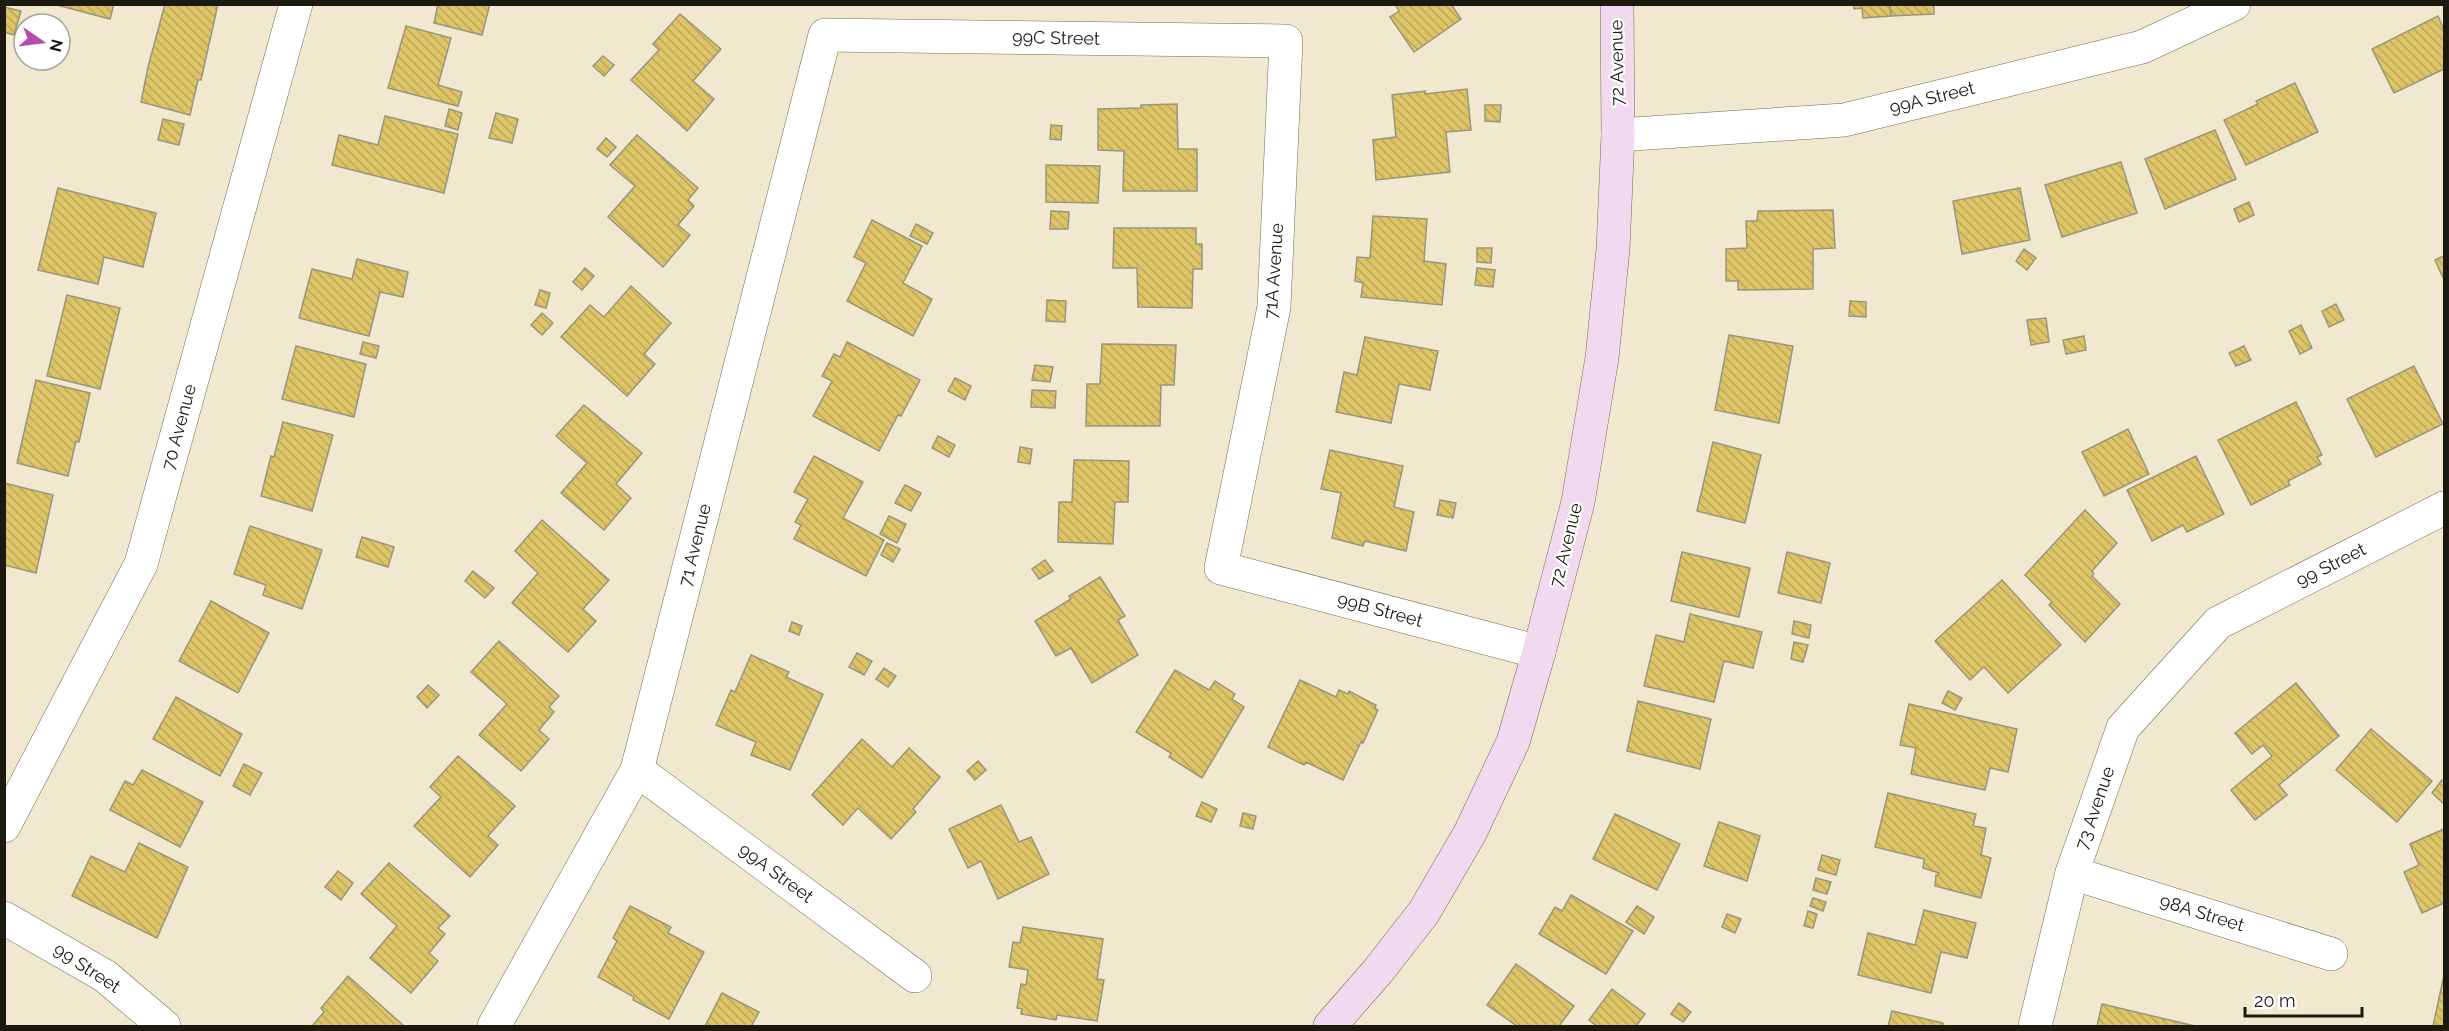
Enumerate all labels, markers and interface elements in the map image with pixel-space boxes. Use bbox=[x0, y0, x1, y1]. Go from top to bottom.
north arrow bbox=[12, 12, 72, 72]
street label: 72 Avenue bbox=[1605, 19, 1628, 106]
street label: 99C Street bbox=[1012, 26, 1100, 49]
text: N bbox=[45, 37, 67, 54]
street label: 99A Street bbox=[1887, 77, 1977, 118]
street label: 71A Avenue bbox=[1260, 222, 1287, 320]
street label: 70 Avenue bbox=[157, 381, 200, 472]
street label: 72 Avenue bbox=[1545, 500, 1586, 589]
street label: 71 Avenue bbox=[674, 501, 715, 588]
street label: 99 Street bbox=[2292, 538, 2369, 591]
street label: 99B Street bbox=[1335, 588, 1425, 631]
street label: 73 Avenue bbox=[2071, 763, 2119, 852]
street label: 99A Street bbox=[735, 838, 818, 907]
street label: 98A Street bbox=[2157, 890, 2247, 935]
street label: 99 Street bbox=[50, 938, 125, 997]
scale bar bbox=[2245, 980, 2362, 1018]
text: 20 m bbox=[2254, 990, 2296, 1011]

